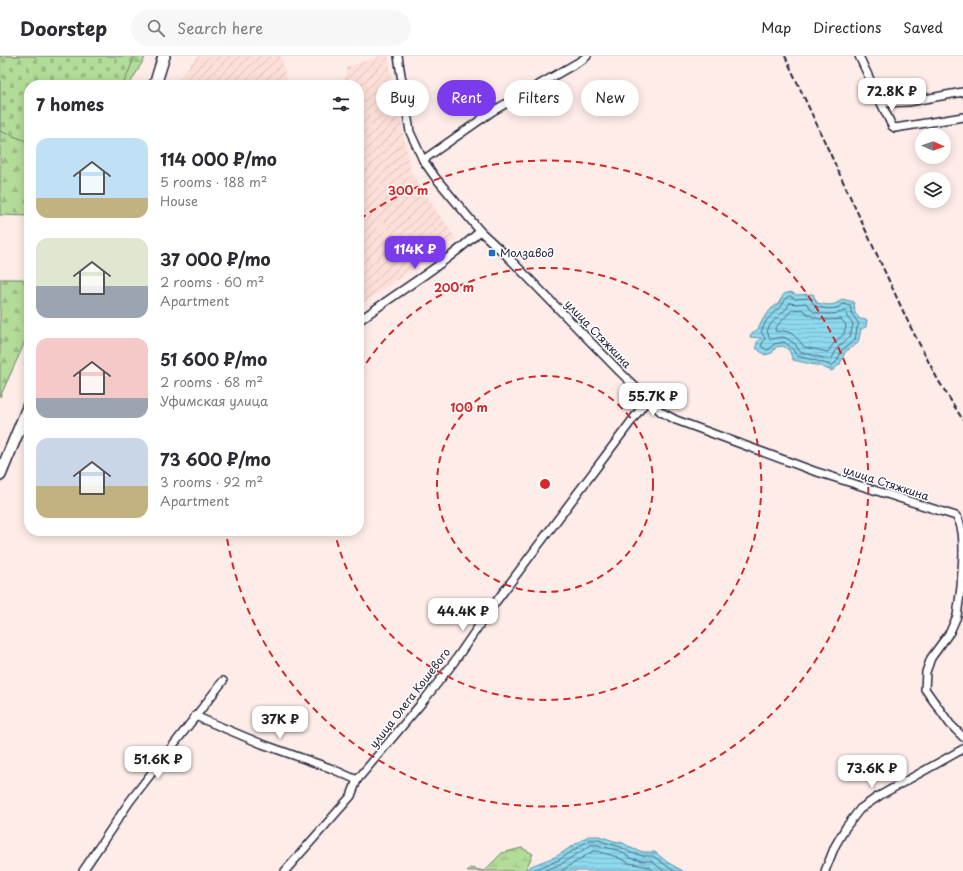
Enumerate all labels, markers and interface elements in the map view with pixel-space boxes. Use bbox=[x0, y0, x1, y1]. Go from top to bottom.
search box bbox=[131, 10, 411, 46]
text: Doorstep bbox=[20, 14, 107, 42]
text: Search here bbox=[177, 16, 263, 39]
icon: search bbox=[145, 17, 167, 39]
text: Map bbox=[761, 17, 791, 38]
text: Directions bbox=[813, 17, 881, 38]
text: Saved bbox=[903, 17, 943, 38]
pin: 72.8K ₽ bbox=[855, 78, 929, 112]
chip: Buy bbox=[376, 80, 429, 116]
chip: Rent bbox=[437, 80, 496, 116]
chip: Filters bbox=[504, 80, 573, 116]
chip: New bbox=[581, 80, 639, 116]
text: 72.8K ₽ bbox=[867, 81, 917, 100]
text: 7 homes bbox=[36, 91, 104, 117]
icon: filters bbox=[330, 93, 352, 115]
north arrow bbox=[915, 128, 951, 164]
map controls bbox=[915, 128, 951, 208]
text: 114 000 ₽/mo bbox=[160, 146, 277, 172]
icon: home bbox=[68, 154, 116, 202]
text: 5 rooms · 188 m² bbox=[160, 172, 268, 191]
button: layers bbox=[915, 172, 951, 208]
text: 300 m bbox=[388, 181, 428, 199]
text: House bbox=[160, 191, 198, 210]
pin: 114K ₽ bbox=[382, 236, 448, 270]
text: 114K ₽ bbox=[394, 239, 436, 258]
place label: Молзавод bbox=[500, 244, 554, 261]
text: 37 000 ₽/mo bbox=[160, 246, 271, 272]
marker: Молзавод bbox=[487, 248, 497, 258]
icon: home bbox=[68, 254, 116, 302]
text: 2 rooms · 60 m² bbox=[160, 272, 265, 291]
text: 200 m bbox=[434, 278, 474, 296]
text: Apartment bbox=[160, 291, 229, 310]
street label: улица Стяжкина bbox=[561, 296, 636, 372]
text: 51 600 ₽/mo bbox=[160, 346, 267, 372]
icon: home bbox=[68, 354, 116, 402]
text: 2 rooms · 68 m² bbox=[160, 372, 263, 391]
pin: 55.7K ₽ bbox=[616, 383, 690, 417]
text: 55.7K ₽ bbox=[628, 386, 678, 405]
text: Уфимская улица bbox=[160, 391, 268, 410]
text: 100 m bbox=[450, 398, 488, 416]
text: 73 600 ₽/mo bbox=[160, 446, 271, 472]
icon: home bbox=[68, 454, 116, 502]
street label: улица Стяжкина bbox=[841, 461, 931, 504]
text: 3 rooms · 92 m² bbox=[160, 472, 263, 491]
centre of rings bbox=[538, 477, 552, 491]
text: Apartment bbox=[160, 491, 229, 510]
pin: 44.4K ₽ bbox=[426, 598, 500, 632]
text: 44.4K ₽ bbox=[437, 601, 489, 620]
street label: улица Олега Кошевого bbox=[365, 644, 454, 751]
pin: 37K ₽ bbox=[252, 706, 308, 740]
text: 37K ₽ bbox=[261, 709, 299, 728]
pin: 51.6K ₽ bbox=[121, 746, 195, 780]
text: 51.6K ₽ bbox=[133, 749, 183, 768]
pin: 73.6K ₽ bbox=[835, 755, 909, 789]
text: 73.6K ₽ bbox=[847, 758, 897, 777]

